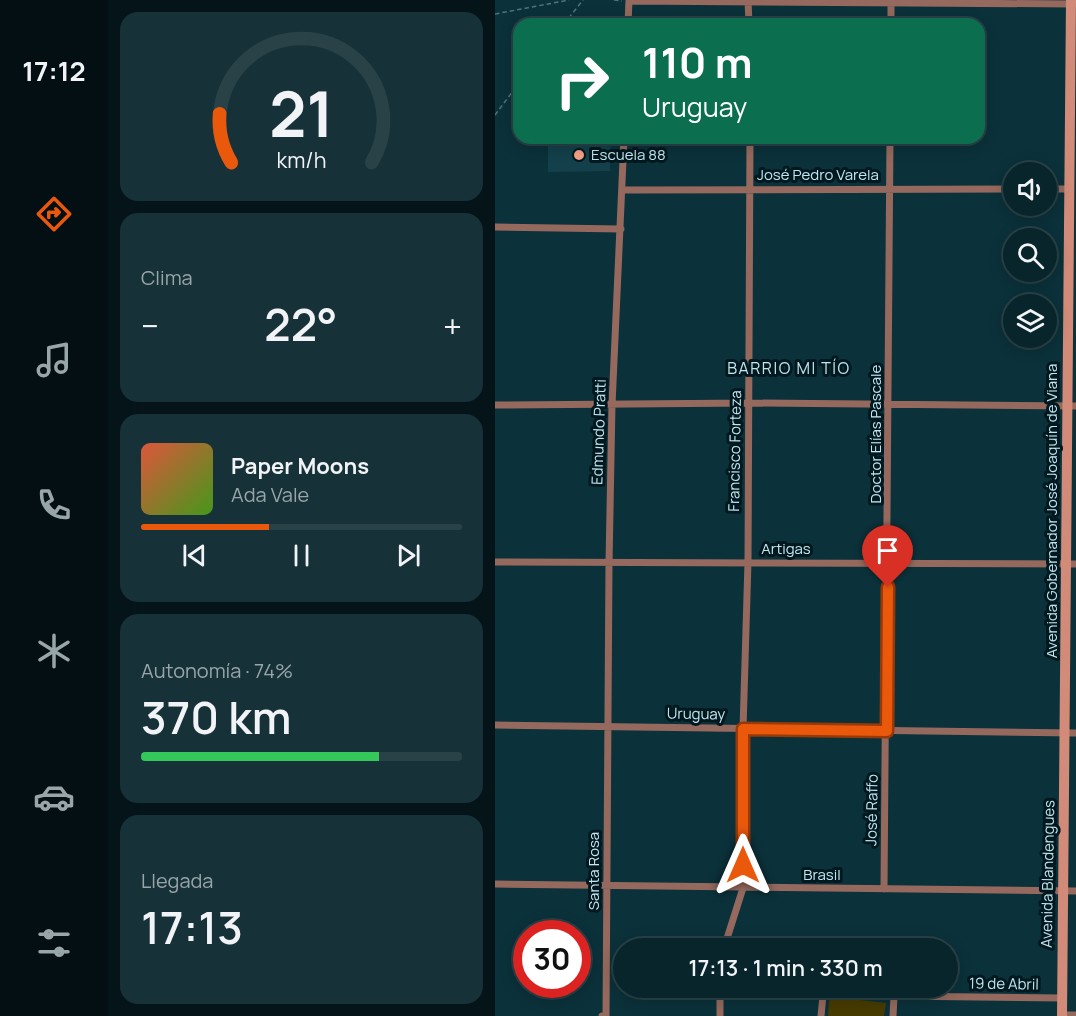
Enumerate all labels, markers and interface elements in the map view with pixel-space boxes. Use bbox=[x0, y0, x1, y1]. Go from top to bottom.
text: 110 m bbox=[642, 33, 753, 91]
icon: right bbox=[543, 42, 621, 120]
text: 17:12 bbox=[22, 52, 86, 89]
text: 21 bbox=[269, 71, 334, 157]
text: Uruguay bbox=[642, 88, 747, 125]
place label: Escuela 88 bbox=[591, 144, 666, 165]
text: km/h bbox=[277, 146, 326, 175]
marker: Escuela 88 bbox=[572, 148, 586, 162]
map controls bbox=[1003, 162, 1057, 348]
button: sound bbox=[1003, 162, 1057, 216]
street label: José Pedro Varela bbox=[757, 164, 879, 185]
icon: directions bbox=[33, 193, 75, 235]
button: search bbox=[1003, 228, 1057, 282]
text: Clima bbox=[141, 264, 193, 291]
text: 22° bbox=[264, 293, 337, 355]
button: layers bbox=[1003, 294, 1057, 348]
text: − bbox=[141, 303, 159, 348]
text: + bbox=[443, 303, 462, 348]
icon: music bbox=[33, 339, 75, 381]
district label: BARRIO MI TÍO bbox=[727, 357, 851, 379]
street label: Doctor Elías Pascale bbox=[865, 364, 886, 503]
street label: Avenida Gobernador José Joaquín de Viana bbox=[1041, 364, 1062, 658]
street label: Edmundo Pratti bbox=[586, 379, 611, 485]
street label: Francisco Forteza bbox=[723, 390, 746, 512]
text: Paper Moons bbox=[231, 451, 369, 481]
text: Ada Vale bbox=[231, 481, 309, 508]
icon: phone bbox=[33, 484, 75, 526]
pin bbox=[862, 525, 913, 587]
icon: arrive bbox=[871, 534, 904, 567]
street label: Artigas bbox=[761, 538, 811, 559]
icon: previous bbox=[178, 539, 211, 572]
icon: pause bbox=[285, 539, 318, 572]
icon: next bbox=[392, 539, 425, 572]
icon: climate bbox=[33, 630, 75, 672]
text: Autonomía · 74% bbox=[141, 657, 293, 684]
text: 370 km bbox=[141, 686, 291, 748]
street label: Uruguay bbox=[667, 702, 725, 725]
street label: José Raffo bbox=[860, 774, 883, 846]
icon: car bbox=[33, 776, 75, 818]
street label: Avenida Blandengues bbox=[1036, 800, 1059, 948]
street label: Santa Rosa bbox=[583, 832, 604, 910]
position arrow bbox=[711, 833, 775, 897]
street label: Brasil bbox=[803, 864, 841, 885]
text: Llegada bbox=[141, 867, 213, 894]
text: 17:13 bbox=[141, 896, 243, 958]
speed limit sign: 30 bbox=[513, 920, 591, 998]
icon: filters bbox=[33, 922, 75, 964]
text: 17:13 · 1 min · 330 m bbox=[688, 953, 883, 983]
street label: 19 de Abril bbox=[969, 972, 1039, 995]

